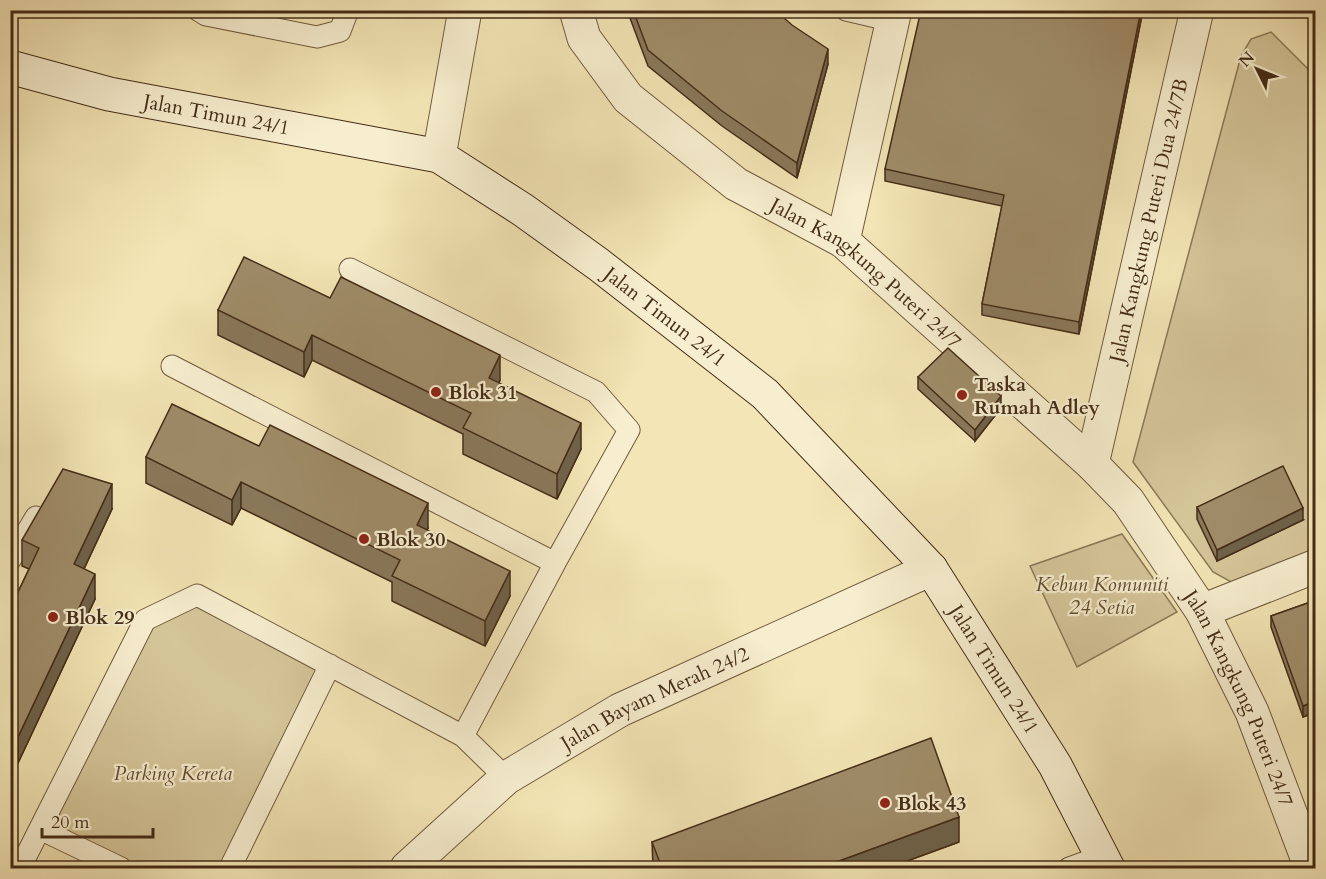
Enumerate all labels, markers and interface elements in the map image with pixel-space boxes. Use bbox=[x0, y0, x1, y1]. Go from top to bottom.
north arrow bbox=[1227, 39, 1287, 99]
text: N bbox=[1234, 47, 1260, 72]
street label: Jalan Kangkung Puteri Dua 24/7B bbox=[1102, 76, 1194, 368]
street label: Jalan Timun 24/1 bbox=[138, 87, 292, 141]
street label: Jalan Kangkung Puteri 24/7 bbox=[763, 190, 967, 354]
street label: Jalan Timun 24/1 bbox=[596, 258, 732, 373]
place label: Taska Rumah Adley bbox=[974, 371, 1101, 421]
place label: Blok 31 bbox=[448, 379, 517, 406]
marker: Blok 31 bbox=[429, 385, 443, 399]
marker: Taska Rumah Adley bbox=[955, 388, 969, 402]
place label: Blok 30 bbox=[376, 526, 445, 553]
marker: Blok 30 bbox=[357, 532, 371, 546]
park label: Kebun Komuniti 24 Setia bbox=[1036, 571, 1169, 621]
street label: Jalan Kangkung Puteri 24/7 bbox=[1176, 582, 1300, 810]
street label: Jalan Timun 24/1 bbox=[942, 597, 1045, 739]
place label: Blok 29 bbox=[65, 604, 134, 631]
marker: Blok 29 bbox=[46, 610, 60, 624]
street label: Jalan Bayam Merah 24/2 bbox=[553, 640, 753, 758]
park label: Parking Kereta bbox=[114, 760, 232, 787]
place label: Blok 43 bbox=[897, 790, 966, 817]
marker: Blok 43 bbox=[878, 796, 892, 810]
scale bar bbox=[42, 801, 153, 839]
text: 20 m bbox=[51, 810, 90, 835]

